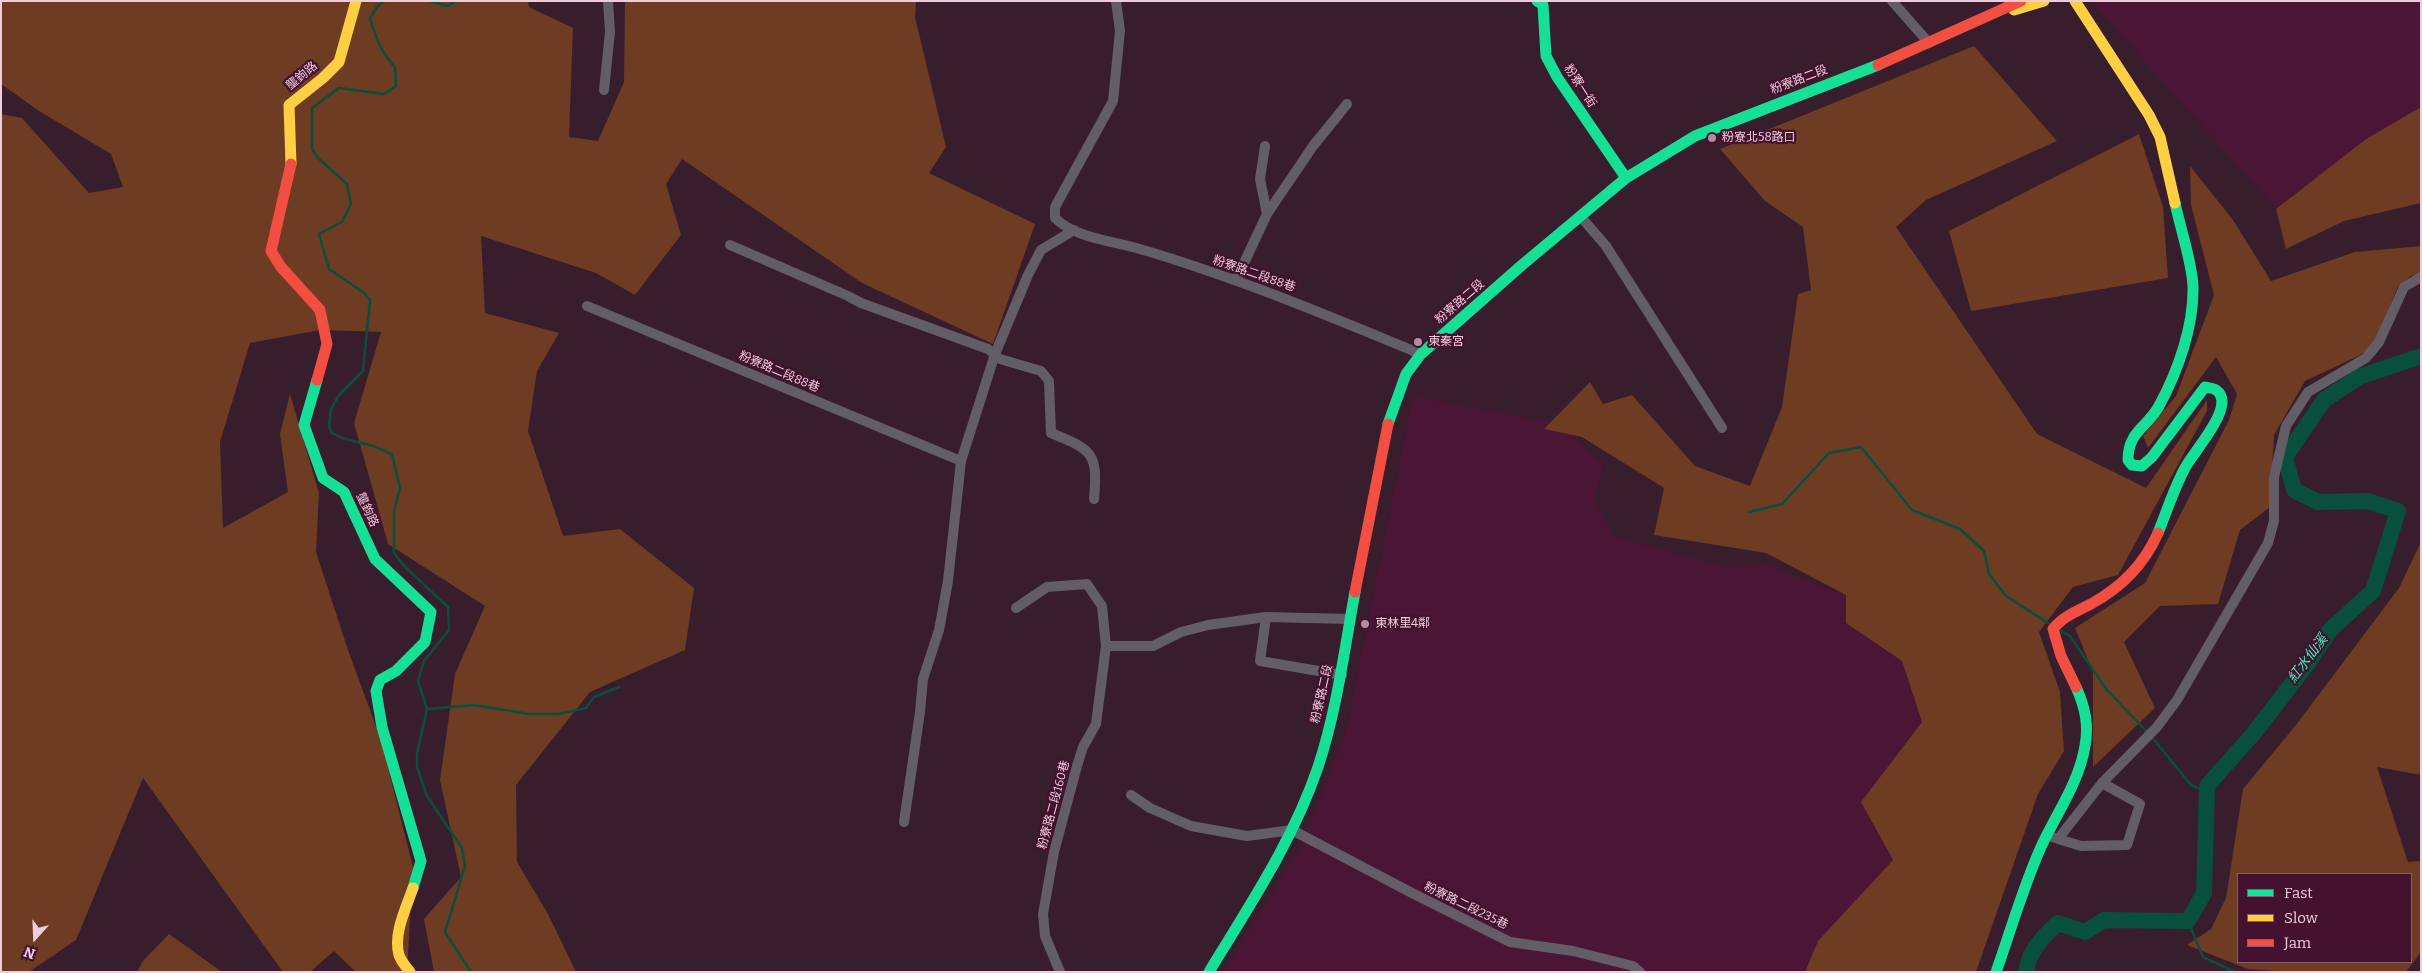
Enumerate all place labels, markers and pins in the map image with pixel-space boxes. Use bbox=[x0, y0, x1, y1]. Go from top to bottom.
place label: 粉寮北58路口 bbox=[1722, 131, 1796, 145]
marker: 粉寮北58路口 bbox=[1706, 132, 1718, 144]
place label: 東秦宮 bbox=[1428, 335, 1464, 349]
marker: 東秦宮 bbox=[1412, 336, 1424, 348]
place label: 東林里4鄰 bbox=[1375, 617, 1430, 631]
marker: 東林里4鄰 bbox=[1359, 618, 1371, 630]

